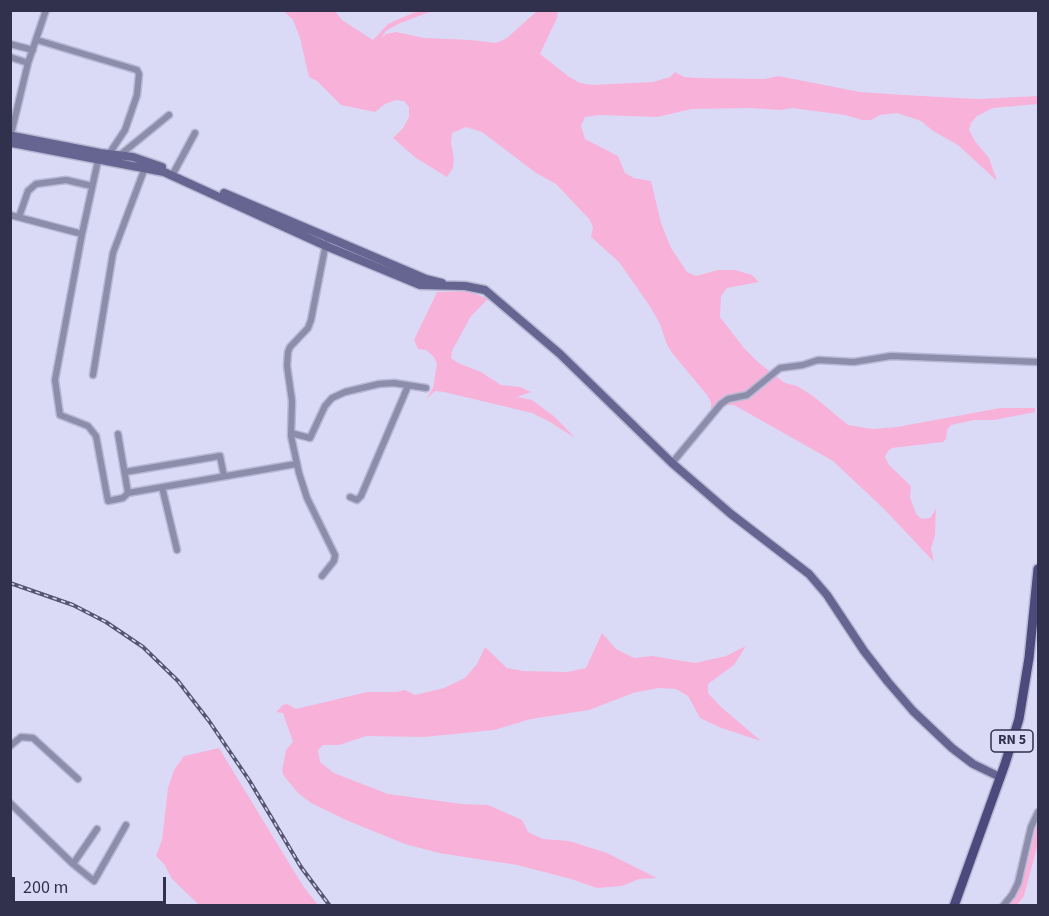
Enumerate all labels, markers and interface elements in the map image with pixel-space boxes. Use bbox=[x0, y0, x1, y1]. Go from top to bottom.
road number: RN 5 bbox=[991, 730, 1033, 752]
scale bar bbox=[15, 865, 170, 903]
text: 200 m bbox=[23, 875, 68, 900]

